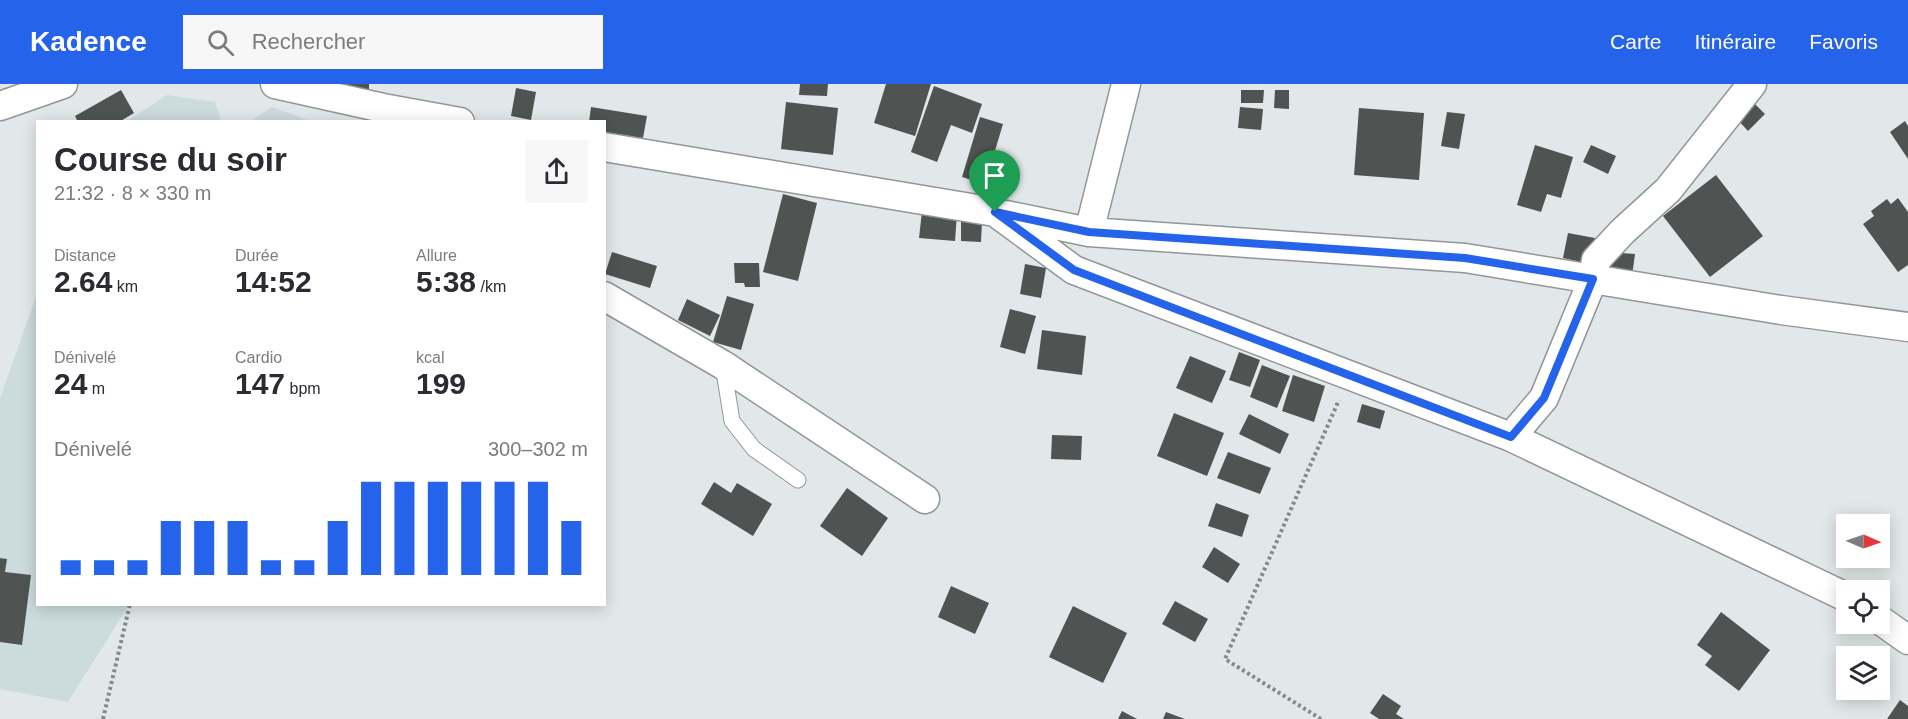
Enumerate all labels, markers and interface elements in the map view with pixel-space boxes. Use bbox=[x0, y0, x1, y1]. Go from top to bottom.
search box bbox=[183, 15, 603, 69]
text: Kadence bbox=[30, 26, 147, 57]
icon: search bbox=[204, 26, 237, 59]
text: Rechercher bbox=[252, 29, 365, 54]
text: Carte bbox=[1610, 30, 1661, 53]
text: Itinéraire bbox=[1694, 30, 1776, 53]
text: Favoris bbox=[1809, 30, 1878, 53]
button: share bbox=[525, 140, 588, 203]
text: Course du soir bbox=[54, 141, 287, 178]
pin bbox=[969, 150, 1020, 212]
icon: arrive bbox=[978, 159, 1011, 192]
text: 21:32 · 8 × 330 m bbox=[54, 182, 211, 204]
text: Distance bbox=[54, 247, 116, 264]
text: Durée bbox=[235, 247, 279, 264]
text: Allure bbox=[416, 247, 457, 264]
text: 2.64 bbox=[54, 265, 112, 298]
text: 14:52 bbox=[235, 265, 312, 298]
text: 5:38 bbox=[416, 265, 476, 298]
text: km bbox=[112, 278, 138, 295]
text: /km bbox=[476, 278, 506, 295]
text: Dénivelé bbox=[54, 349, 116, 366]
text: Cardio bbox=[235, 349, 282, 366]
text: kcal bbox=[416, 349, 444, 366]
text: 24 bbox=[54, 367, 87, 400]
text: 147 bbox=[235, 367, 285, 400]
text: 199 bbox=[416, 367, 466, 400]
text: m bbox=[87, 380, 105, 397]
text: bpm bbox=[285, 380, 321, 397]
text: Dénivelé bbox=[54, 438, 132, 460]
text: 300–302 m bbox=[488, 438, 588, 460]
north arrow bbox=[1836, 514, 1890, 568]
map controls bbox=[1836, 514, 1890, 700]
button: locate bbox=[1836, 580, 1890, 634]
button: layers bbox=[1836, 646, 1890, 700]

